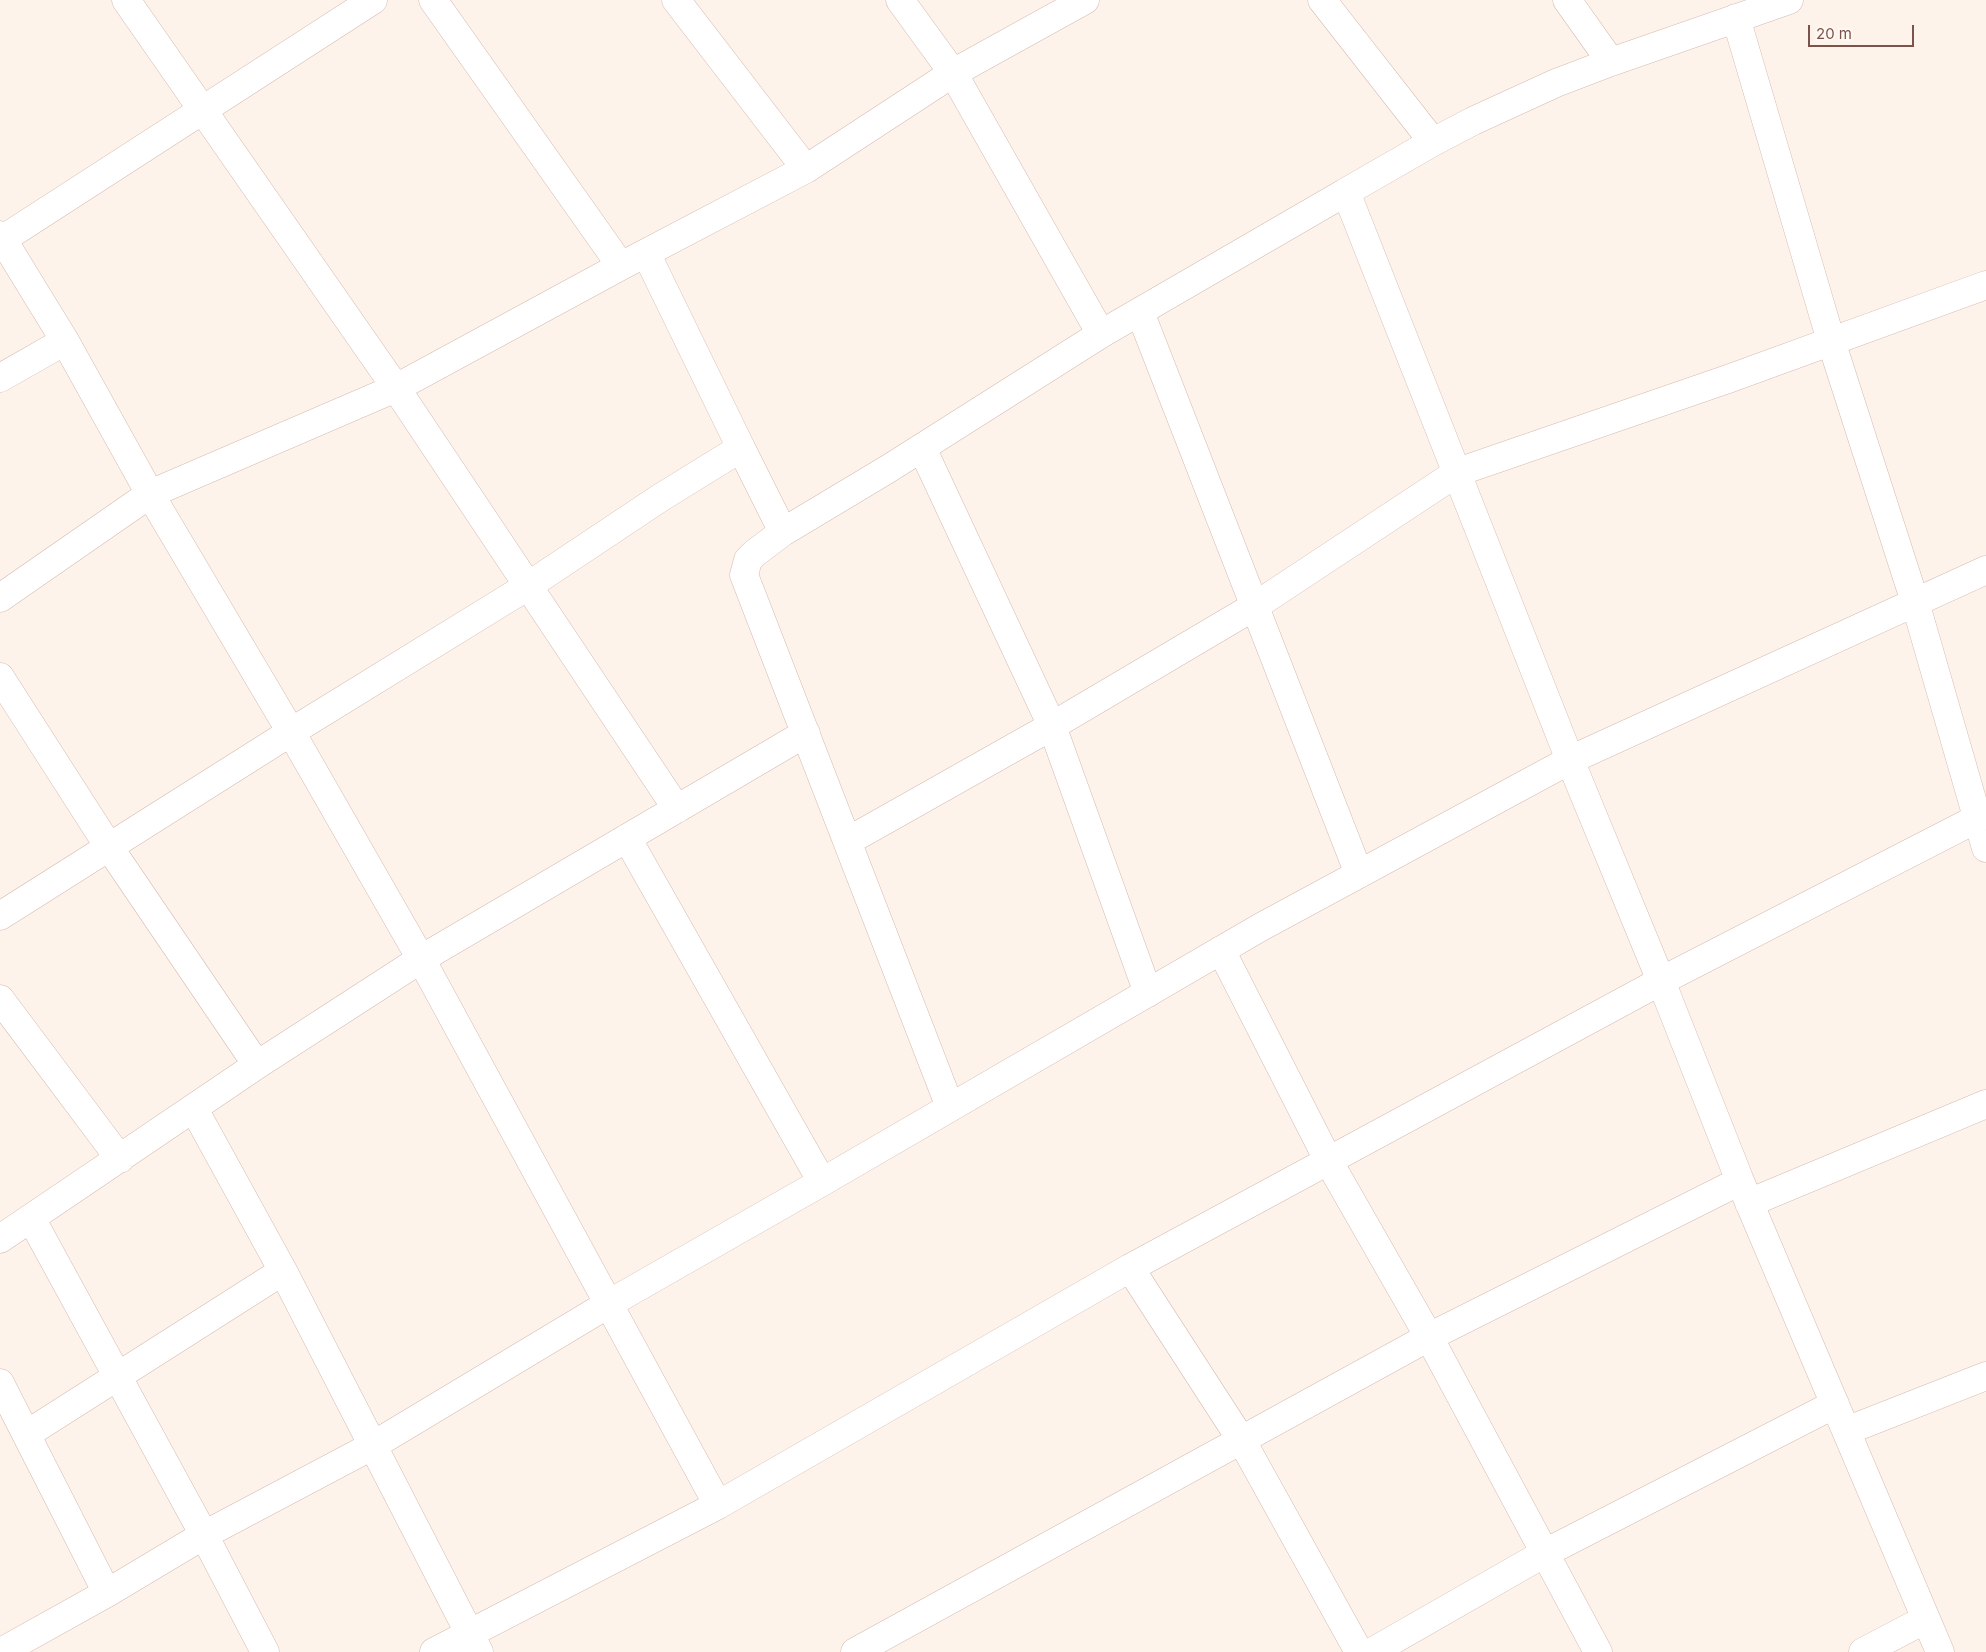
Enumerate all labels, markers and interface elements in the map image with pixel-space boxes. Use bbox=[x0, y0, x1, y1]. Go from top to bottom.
scale bar bbox=[1811, 15, 1917, 47]
text: 20 m bbox=[1816, 24, 1852, 43]

